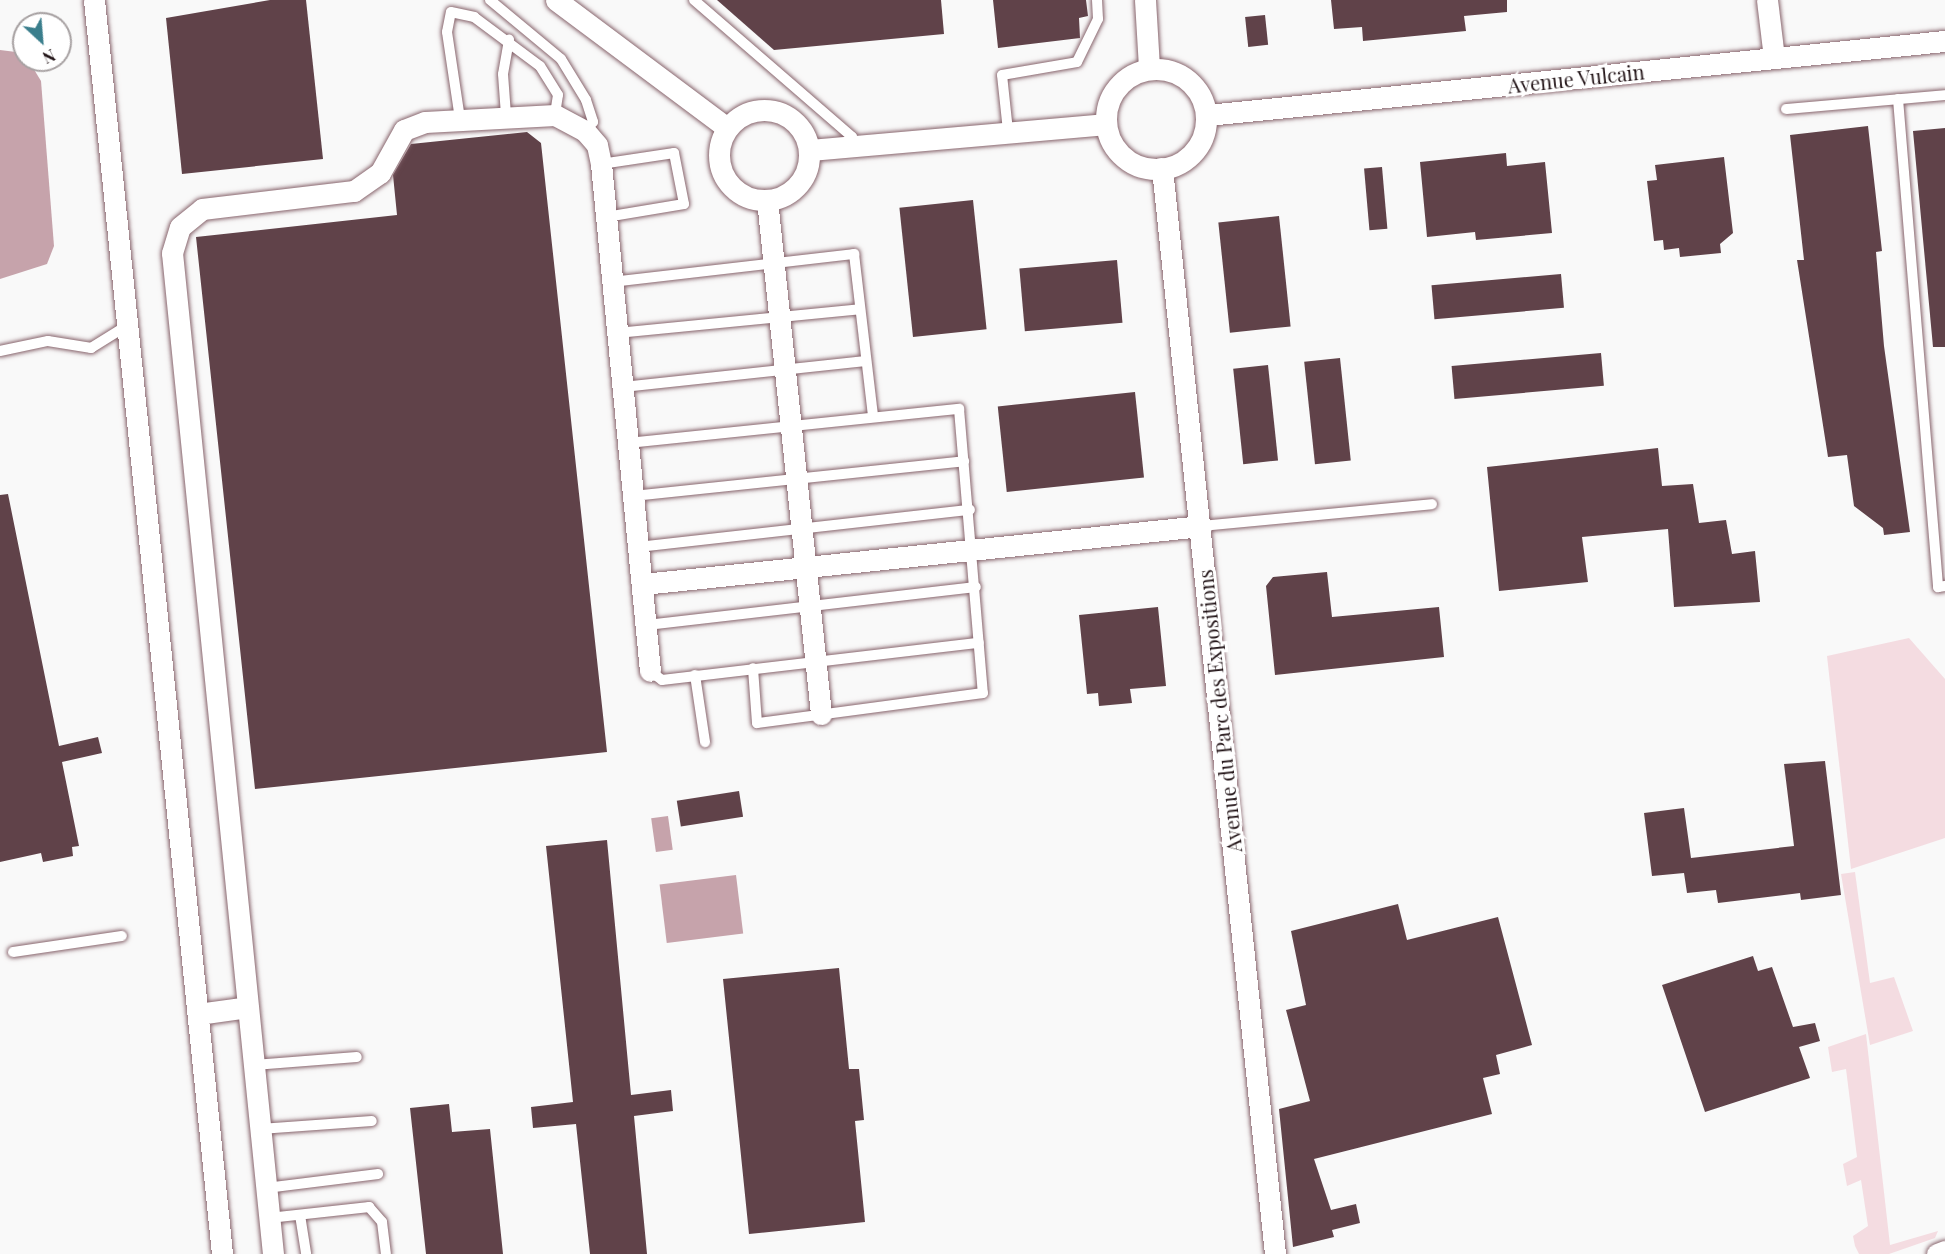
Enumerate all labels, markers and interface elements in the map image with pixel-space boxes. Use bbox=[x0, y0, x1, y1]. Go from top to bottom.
north arrow bbox=[12, 12, 72, 72]
text: N bbox=[39, 45, 59, 69]
street label: Avenue Vulcain bbox=[1506, 59, 1646, 97]
street label: Avenue du Parc des Expositions bbox=[1192, 568, 1246, 854]

